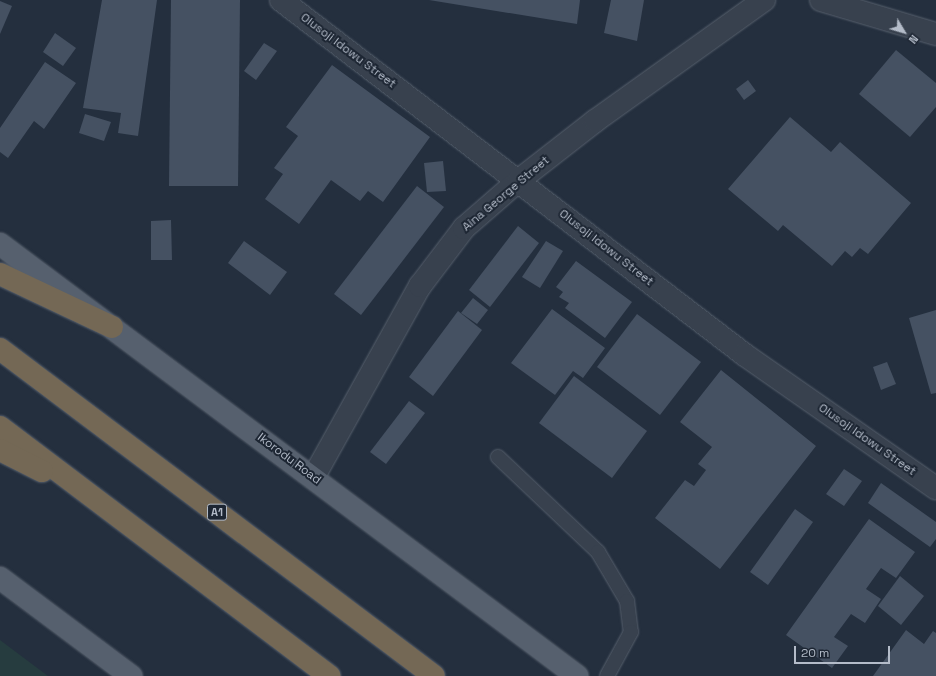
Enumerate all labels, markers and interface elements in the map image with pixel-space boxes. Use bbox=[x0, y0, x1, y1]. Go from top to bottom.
street label: Olusoji Idowu Street bbox=[297, 10, 399, 92]
north arrow bbox=[884, 12, 924, 52]
text: N bbox=[906, 32, 921, 47]
street label: Aina George Street bbox=[460, 153, 552, 235]
street label: Olusoji Idowu Street bbox=[556, 207, 656, 289]
street label: Olusoji Idowu Street bbox=[815, 401, 919, 479]
street label: Ikorodu Road bbox=[254, 430, 324, 488]
road number: A1 bbox=[207, 503, 227, 521]
scale bar bbox=[796, 638, 892, 664]
text: 20 m bbox=[801, 645, 829, 661]

